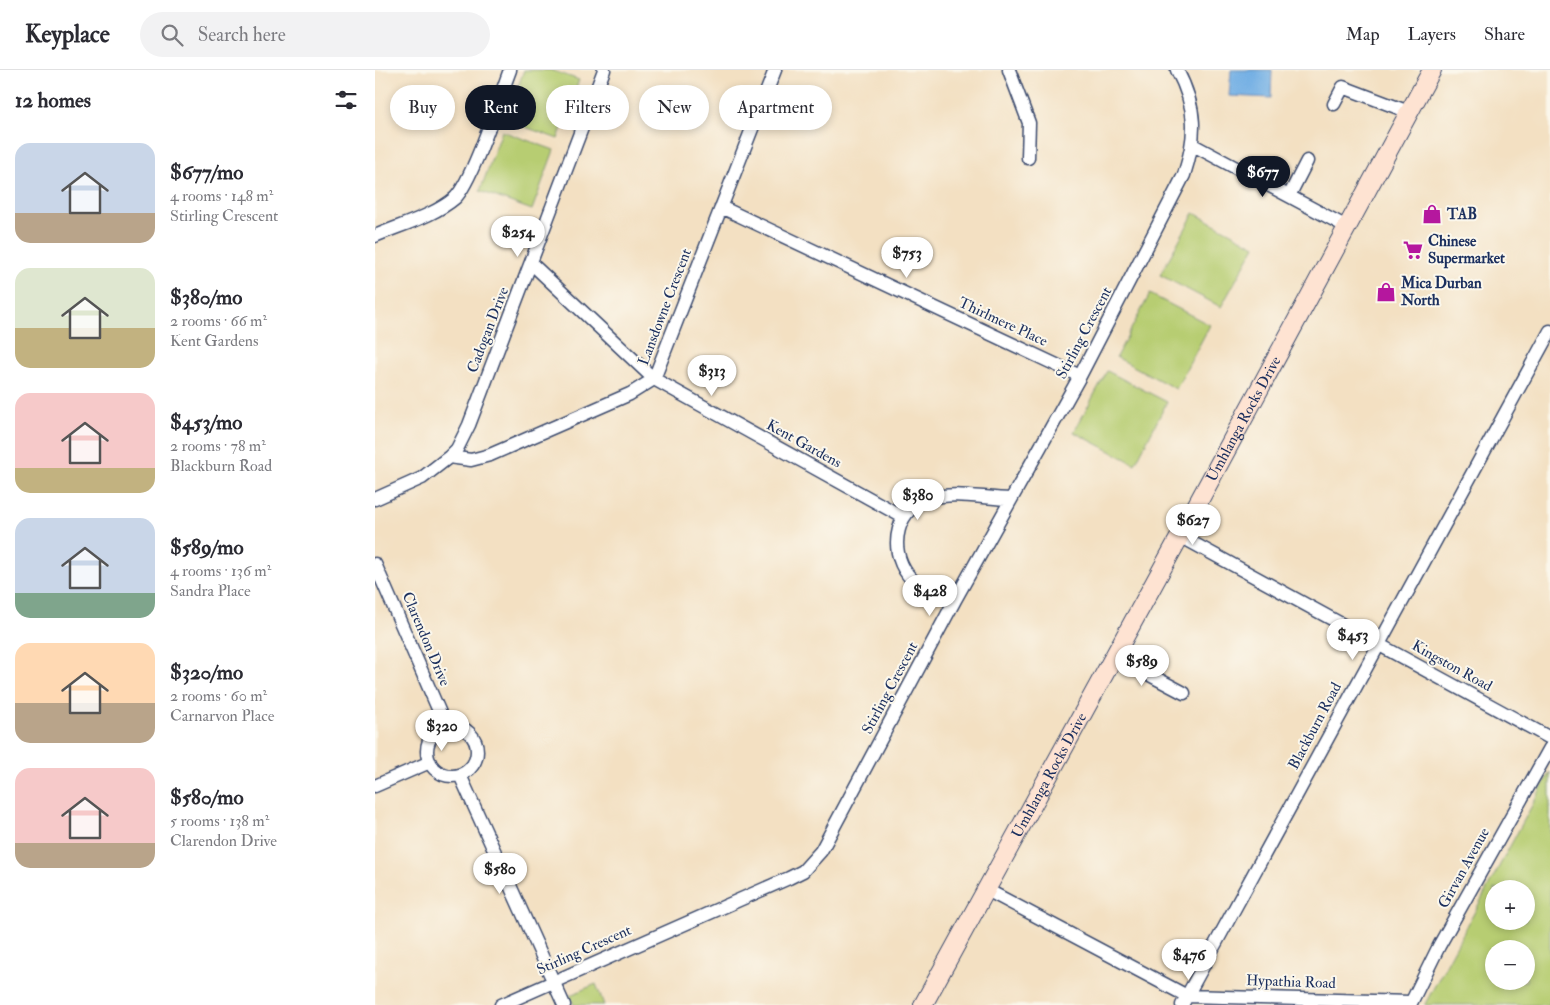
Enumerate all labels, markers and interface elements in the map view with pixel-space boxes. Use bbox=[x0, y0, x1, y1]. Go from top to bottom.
search box bbox=[140, 12, 490, 57]
text: Keyplace bbox=[25, 19, 110, 50]
icon: search bbox=[158, 21, 186, 49]
text: Search here bbox=[198, 23, 286, 47]
text: Map bbox=[1346, 23, 1380, 46]
text: Layers bbox=[1408, 23, 1456, 46]
text: Share bbox=[1484, 23, 1525, 46]
chip: Buy bbox=[390, 85, 455, 130]
chip: Rent bbox=[465, 85, 536, 130]
chip: Filters bbox=[546, 85, 629, 130]
chip: New bbox=[639, 85, 709, 130]
chip: Apartment bbox=[719, 85, 832, 130]
icon: filters bbox=[332, 86, 360, 114]
text: 12 homes bbox=[15, 87, 91, 114]
pin: $677 bbox=[1233, 156, 1293, 198]
text: $677/mo bbox=[170, 159, 243, 186]
text: $677 bbox=[1247, 162, 1279, 182]
icon: home bbox=[55, 163, 115, 223]
text: 4 rooms · 148 m² bbox=[170, 186, 273, 206]
shop icon: TAB bbox=[1421, 203, 1443, 225]
place label: TAB bbox=[1446, 205, 1477, 224]
text: Stirling Crescent bbox=[170, 206, 278, 226]
pin: $254 bbox=[488, 216, 548, 258]
text: $254 bbox=[502, 222, 534, 242]
place label: Chinese Supermarket bbox=[1428, 232, 1505, 269]
pin: $753 bbox=[877, 236, 937, 279]
supermarket icon: Chinese Supermarket bbox=[1402, 239, 1424, 261]
text: $753 bbox=[892, 243, 922, 263]
street label: Lansdowne Crescent bbox=[634, 246, 696, 368]
place label: Mica Durban North bbox=[1400, 274, 1482, 310]
shop icon: Mica Durban North bbox=[1375, 281, 1397, 303]
text: $380/mo bbox=[170, 284, 242, 311]
street label: Cadogan Drive bbox=[463, 284, 513, 376]
street label: Stirling Crescent bbox=[1052, 284, 1116, 382]
icon: home bbox=[55, 288, 115, 348]
street label: Thirlmere Place bbox=[955, 293, 1051, 351]
text: 2 rooms · 66 m² bbox=[170, 311, 267, 331]
text: Kent Gardens bbox=[170, 331, 259, 351]
street label: Umhlanga Rocks Drive bbox=[1202, 353, 1285, 485]
pin: $313 bbox=[682, 354, 742, 397]
text: $313 bbox=[698, 361, 726, 381]
text: $453/mo bbox=[170, 409, 242, 436]
icon: home bbox=[55, 413, 115, 473]
street label: Kent Gardens bbox=[763, 416, 845, 472]
text: 2 rooms · 78 m² bbox=[170, 436, 266, 456]
text: Blackburn Road bbox=[170, 456, 272, 476]
pin: $380 bbox=[888, 478, 948, 521]
text: $380 bbox=[903, 485, 933, 505]
pin: $627 bbox=[1163, 504, 1223, 546]
text: $627 bbox=[1177, 510, 1209, 530]
text: $589/mo bbox=[170, 534, 244, 561]
icon: home bbox=[55, 538, 115, 598]
text: 4 rooms · 136 m² bbox=[170, 561, 271, 581]
pin: $428 bbox=[900, 574, 960, 617]
text: Sandra Place bbox=[170, 581, 251, 601]
text: $428 bbox=[913, 581, 947, 601]
street label: Clarendon Drive bbox=[398, 589, 454, 689]
pin: $453 bbox=[1323, 618, 1383, 661]
text: $453 bbox=[1338, 625, 1368, 645]
street label: Kingston Road bbox=[1408, 636, 1496, 696]
street label: Stirling Crescent bbox=[858, 639, 922, 737]
pin: $589 bbox=[1112, 644, 1172, 687]
text: $589 bbox=[1126, 651, 1158, 671]
text: $320/mo bbox=[170, 659, 243, 686]
icon: home bbox=[55, 663, 115, 723]
street label: Blackburn Road bbox=[1284, 679, 1346, 773]
text: 2 rooms · 60 m² bbox=[170, 686, 267, 706]
text: Carnarvon Place bbox=[170, 706, 274, 726]
street label: Umhlanga Rocks Drive bbox=[1007, 709, 1091, 841]
pin: $320 bbox=[412, 710, 472, 752]
text: $320 bbox=[426, 716, 458, 736]
text: $580/mo bbox=[170, 784, 244, 811]
icon: home bbox=[55, 788, 115, 848]
text: 5 rooms · 138 m² bbox=[170, 811, 269, 831]
street label: Girvan Avenue bbox=[1434, 824, 1494, 912]
text: Clarendon Drive bbox=[170, 831, 277, 851]
pin: $580 bbox=[470, 852, 530, 895]
text: $580 bbox=[484, 859, 516, 879]
map controls bbox=[1485, 880, 1535, 990]
button: + bbox=[1485, 880, 1535, 930]
street label: Stirling Crescent bbox=[534, 921, 634, 979]
pin: $476 bbox=[1159, 938, 1219, 981]
button: − bbox=[1485, 940, 1535, 990]
text: $476 bbox=[1173, 945, 1205, 965]
street label: Hypathia Road bbox=[1246, 971, 1337, 994]

